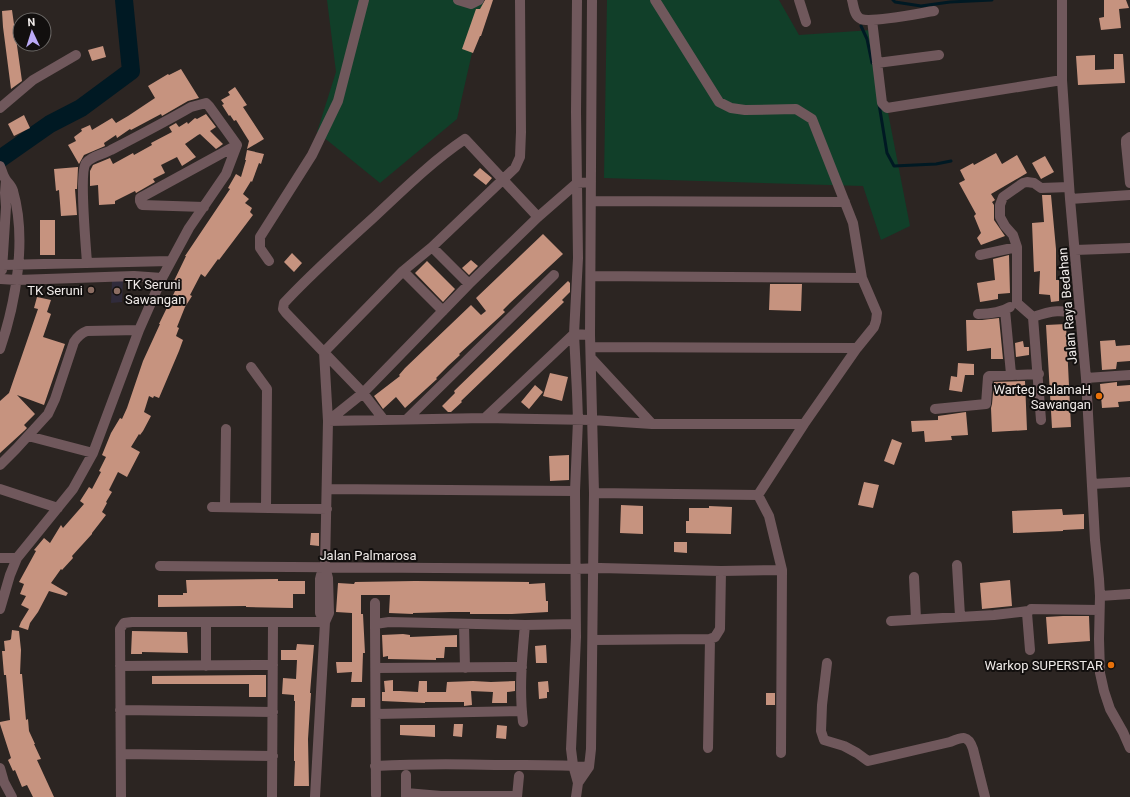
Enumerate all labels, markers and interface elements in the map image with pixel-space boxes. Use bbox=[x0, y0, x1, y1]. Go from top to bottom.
north arrow bbox=[12, 12, 52, 52]
text: N bbox=[27, 16, 36, 29]
street label: Jalan Raya Bedahan bbox=[1055, 247, 1080, 365]
place label: TK Seruni Sawangan bbox=[125, 277, 185, 307]
place label: TK Seruni bbox=[27, 283, 83, 298]
marker: TK Seruni bbox=[86, 285, 96, 295]
marker: TK Seruni Sawangan bbox=[112, 286, 122, 296]
place label: Warteg SalamaH Sawangan bbox=[993, 382, 1091, 412]
marker: Warteg SalamaH Sawangan bbox=[1094, 391, 1104, 401]
street label: Jalan Palmarosa bbox=[319, 548, 417, 563]
place label: Warkop SUPERSTAR bbox=[984, 658, 1103, 673]
marker: Warkop SUPERSTAR bbox=[1106, 660, 1116, 670]

